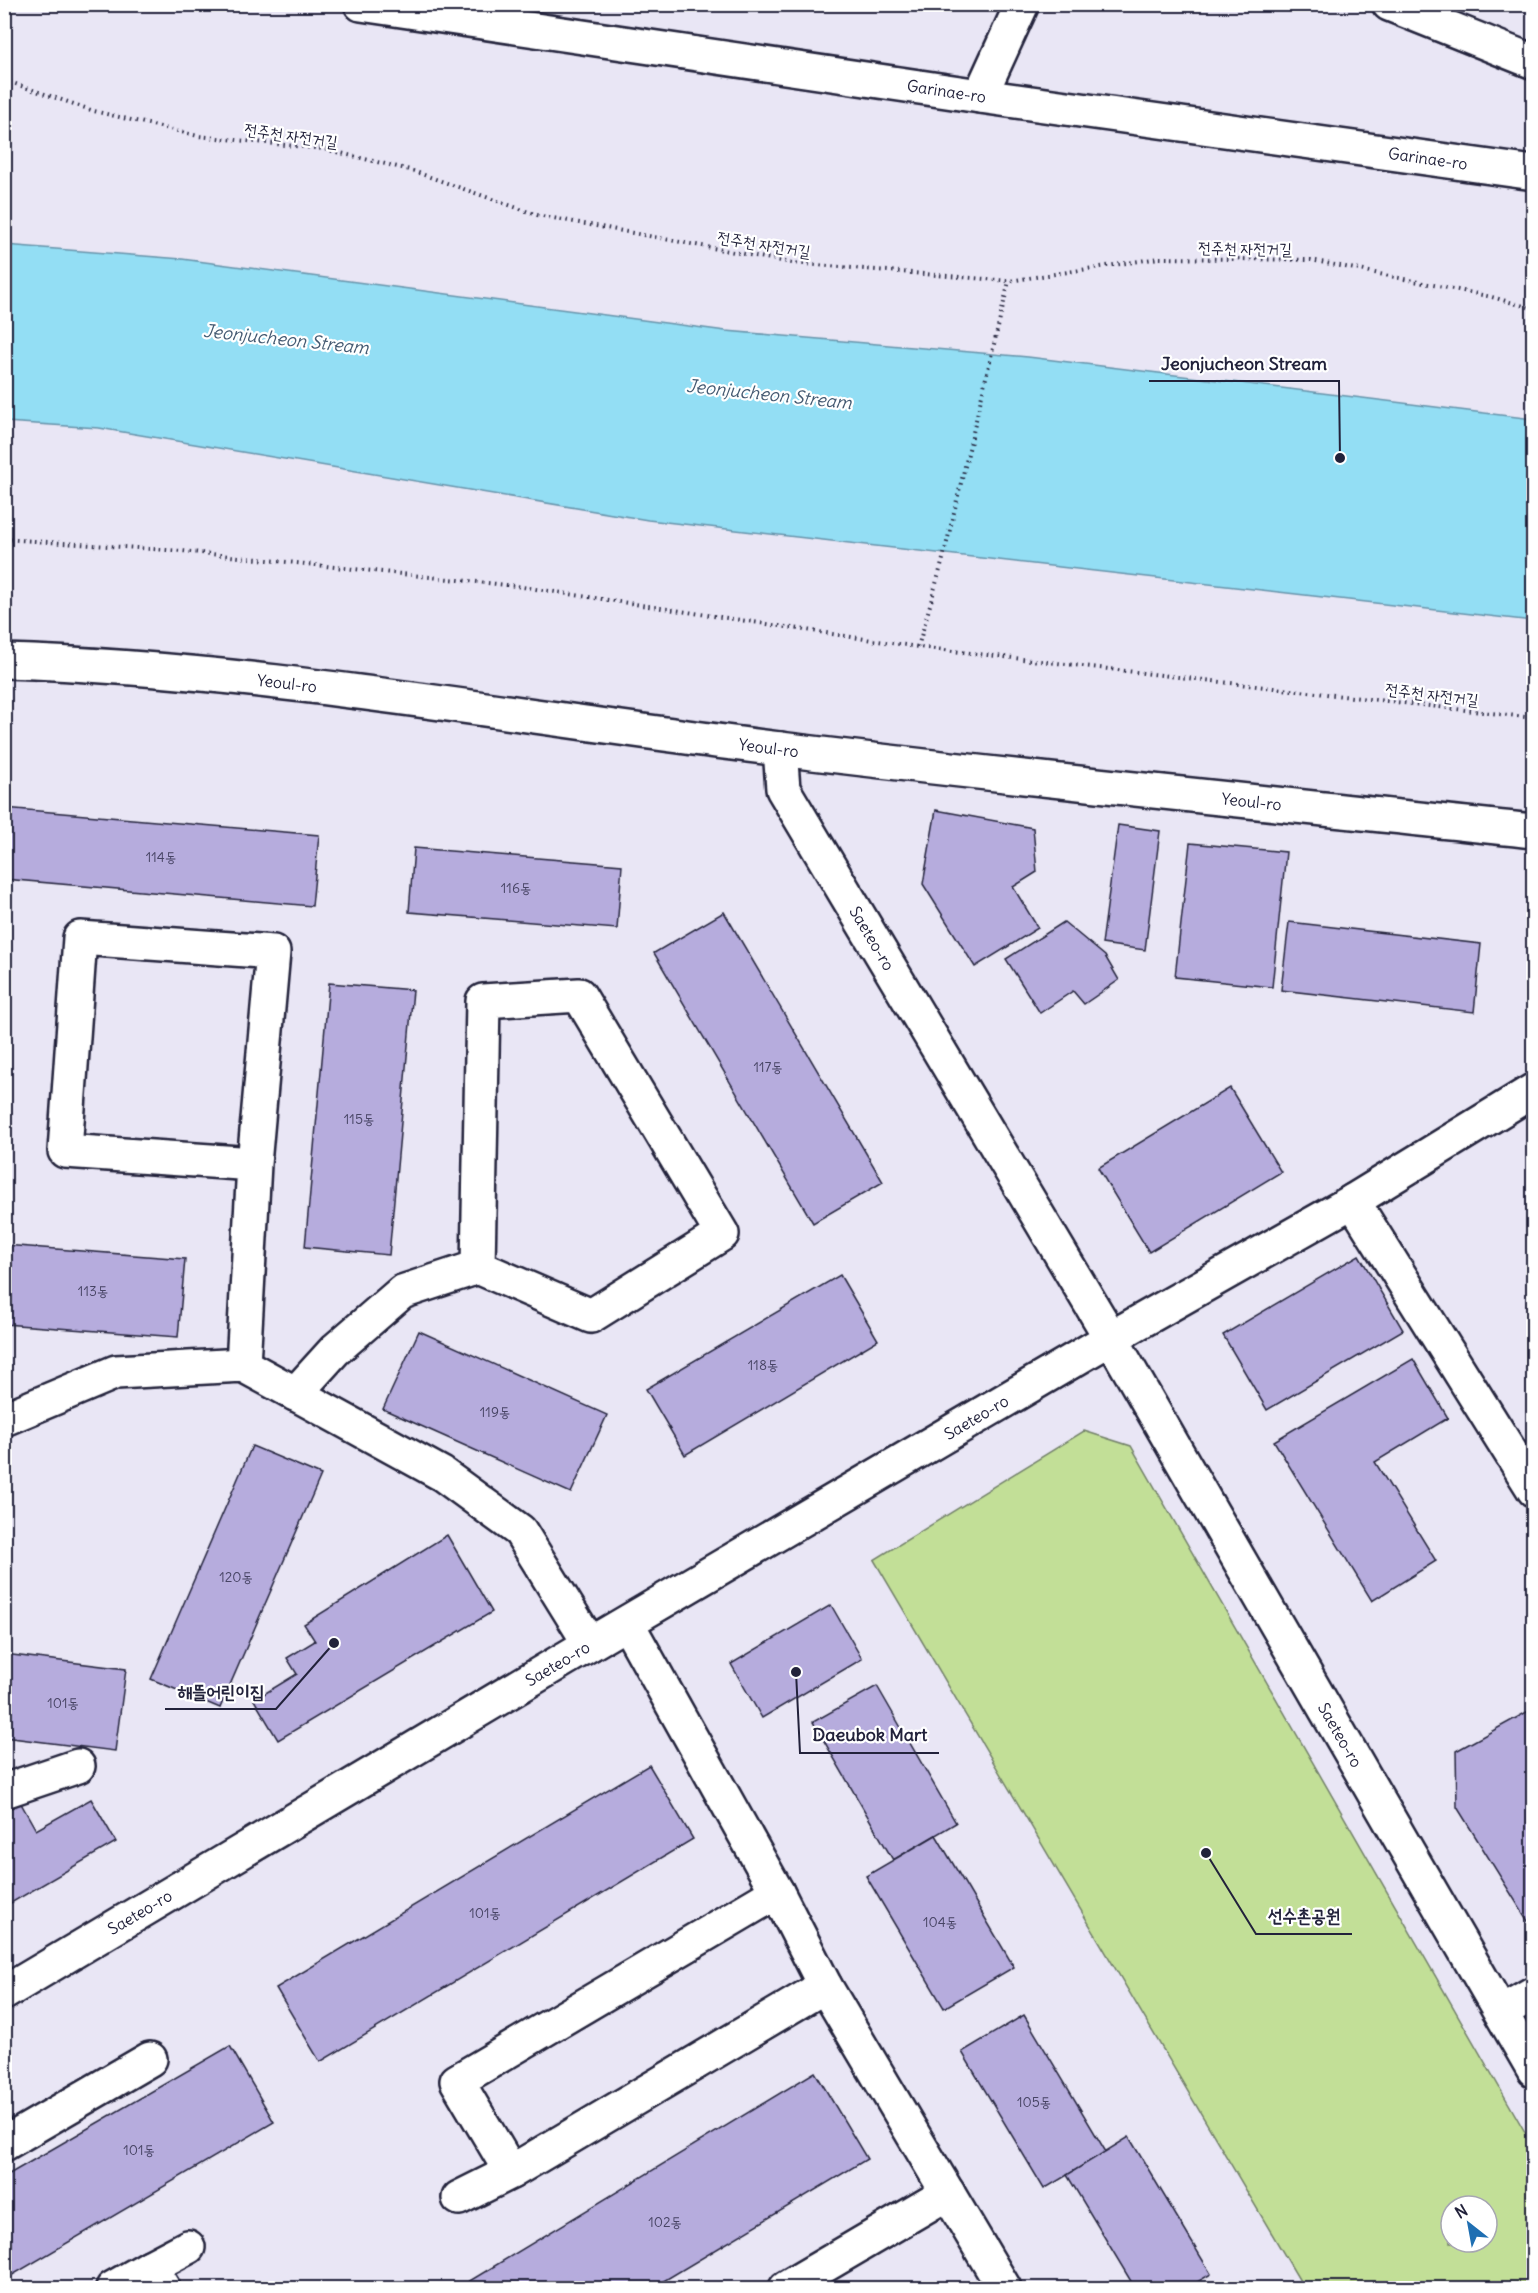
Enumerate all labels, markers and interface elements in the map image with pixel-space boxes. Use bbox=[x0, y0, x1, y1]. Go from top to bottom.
street label: Garinae-ro bbox=[906, 75, 987, 107]
street label: 전주천 자전거길 bbox=[243, 119, 339, 151]
street label: Garinae-ro bbox=[1387, 143, 1469, 174]
street label: 전주천 자전거길 bbox=[716, 227, 812, 261]
street label: 전주천 자전거길 bbox=[1198, 237, 1292, 259]
water label: Jeonjucheon Stream bbox=[202, 319, 371, 359]
callout: Jeonjucheon Stream bbox=[1149, 345, 1339, 381]
text: Jeonjucheon Stream bbox=[1161, 352, 1327, 375]
water label: Jeonjucheon Stream bbox=[685, 374, 854, 414]
street label: Yeoul-ro bbox=[256, 670, 318, 697]
street label: 전주천 자전거길 bbox=[1384, 678, 1480, 710]
street label: Yeoul-ro bbox=[738, 734, 800, 761]
street label: Yeoul-ro bbox=[1221, 788, 1283, 815]
house number: 114동 bbox=[146, 848, 176, 866]
house number: 116동 bbox=[501, 879, 531, 897]
street label: Saeteo-ro bbox=[845, 902, 899, 974]
house number: 117동 bbox=[753, 1058, 783, 1076]
house number: 115동 bbox=[344, 1110, 374, 1128]
house number: 113동 bbox=[78, 1282, 108, 1300]
house number: 118동 bbox=[748, 1356, 778, 1374]
street label: Saeteo-ro bbox=[940, 1390, 1012, 1444]
house number: 119동 bbox=[480, 1403, 510, 1421]
house number: 120동 bbox=[219, 1568, 253, 1586]
street label: Saeteo-ro bbox=[521, 1637, 593, 1690]
callout: 해뜰어린이집 bbox=[165, 1673, 276, 1709]
text: 해뜰어린이집 bbox=[178, 1680, 264, 1703]
house number: 101동 bbox=[47, 1694, 79, 1712]
street label: Saeteo-ro bbox=[1314, 1699, 1367, 1771]
callout: Daeubok Mart bbox=[800, 1717, 939, 1753]
text: Daeubok Mart bbox=[813, 1723, 928, 1746]
street label: Saeteo-ro bbox=[104, 1885, 176, 1939]
callout: 선수촌공원 bbox=[1256, 1898, 1352, 1934]
house number: 101동 bbox=[469, 1904, 501, 1922]
text: 선수촌공원 bbox=[1268, 1904, 1340, 1927]
house number: 104동 bbox=[923, 1913, 957, 1931]
house number: 105동 bbox=[1017, 2093, 1051, 2111]
house number: 101동 bbox=[123, 2141, 155, 2159]
north arrow bbox=[1439, 2194, 1499, 2254]
text: N bbox=[1451, 2200, 1471, 2223]
house number: 102동 bbox=[648, 2213, 682, 2231]

